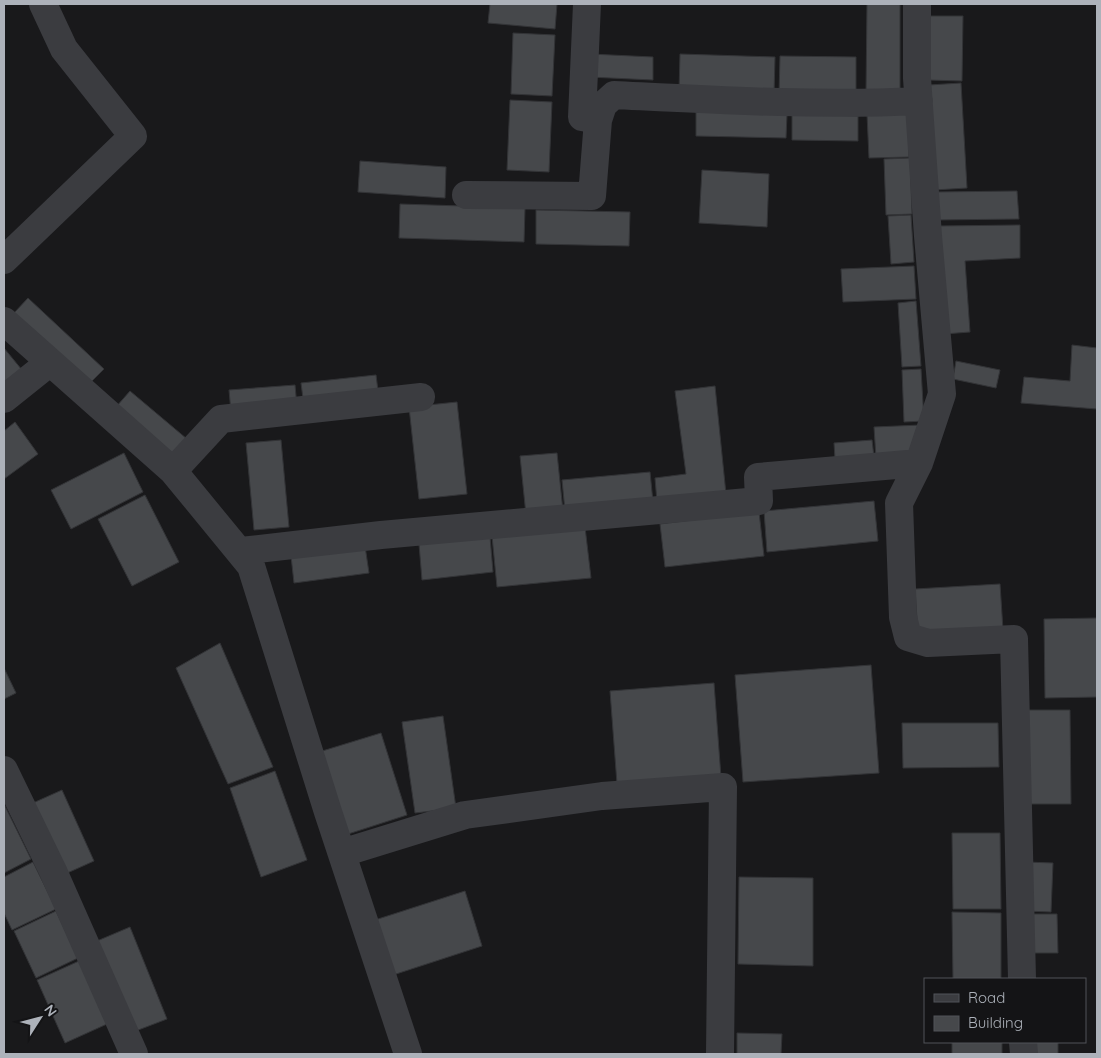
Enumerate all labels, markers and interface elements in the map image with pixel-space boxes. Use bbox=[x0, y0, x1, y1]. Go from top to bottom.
legend bbox=[924, 978, 1086, 1043]
text: Road bbox=[968, 988, 1005, 1007]
north arrow bbox=[15, 993, 65, 1043]
text: N bbox=[40, 1001, 61, 1020]
text: Building bbox=[968, 1013, 1023, 1032]

